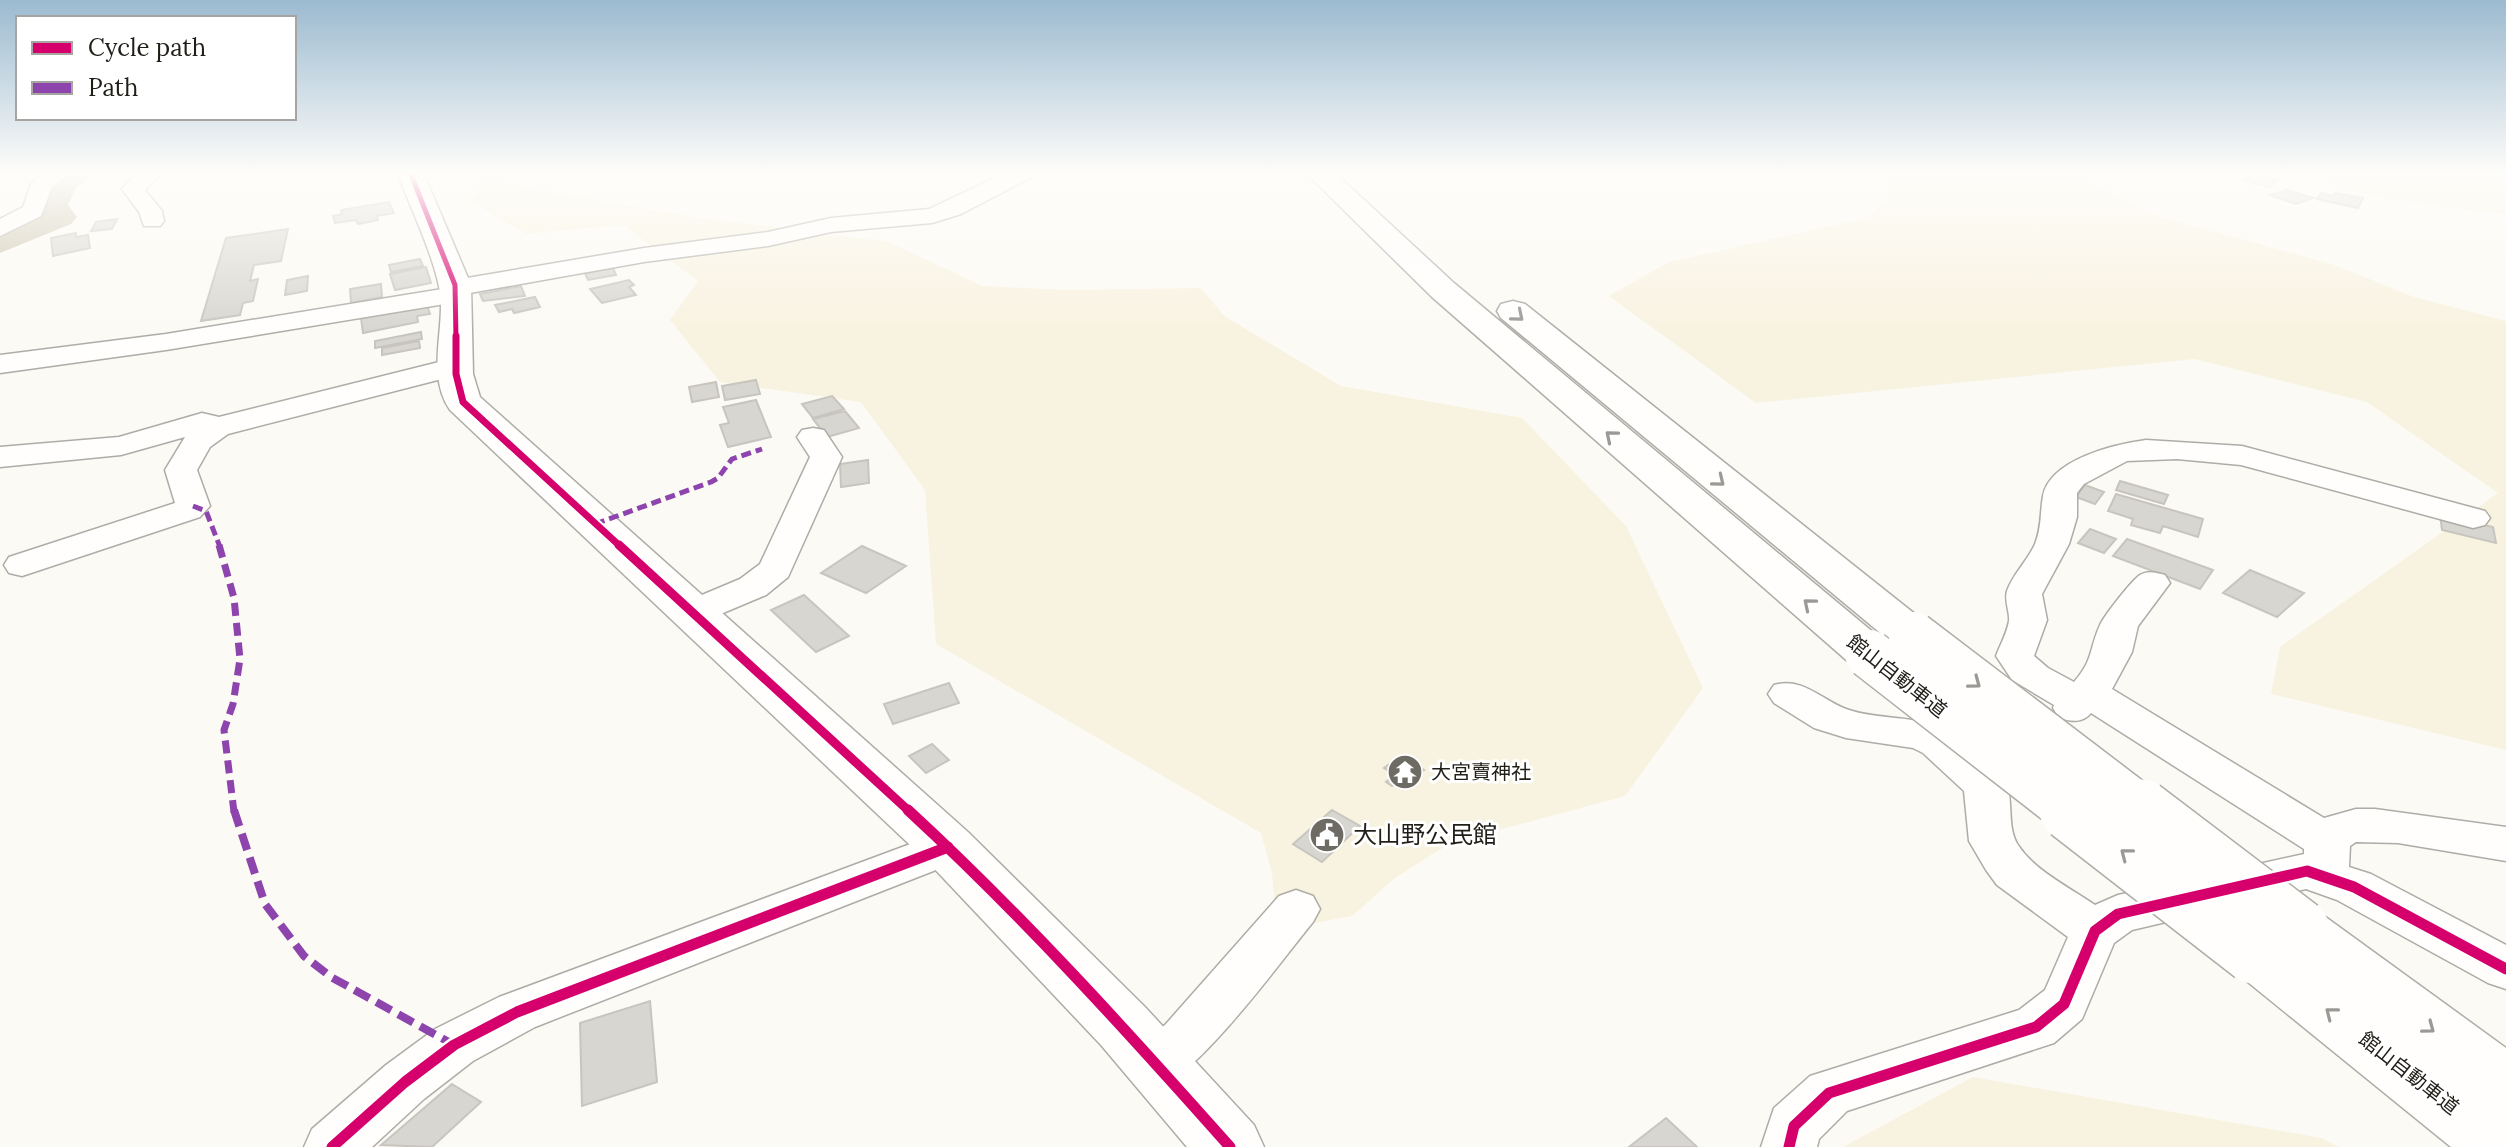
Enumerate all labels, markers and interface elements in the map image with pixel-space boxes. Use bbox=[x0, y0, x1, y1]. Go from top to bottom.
legend bbox=[16, 16, 296, 120]
text: Cycle path bbox=[88, 32, 206, 63]
text: Path bbox=[88, 72, 138, 103]
one-way arrow bbox=[1509, 306, 1524, 321]
one-way arrow bbox=[1605, 431, 1620, 446]
one-way arrow bbox=[1710, 472, 1725, 486]
one-way arrow bbox=[1804, 599, 1818, 614]
street label: 館山自動車道 bbox=[1842, 629, 1952, 722]
one-way arrow bbox=[1967, 674, 1981, 688]
temple icon: 大宮賣神社 bbox=[1386, 753, 1424, 791]
place label: 大宮賣神社 bbox=[1431, 759, 1531, 784]
public building icon: 大山野公民館 bbox=[1308, 816, 1346, 854]
place label: 大山野公民館 bbox=[1353, 819, 1497, 850]
one-way arrow bbox=[2120, 849, 2135, 863]
one-way arrow bbox=[2326, 1008, 2340, 1023]
one-way arrow bbox=[2420, 1018, 2435, 1033]
street label: 館山自動車道 bbox=[2354, 1026, 2464, 1119]

